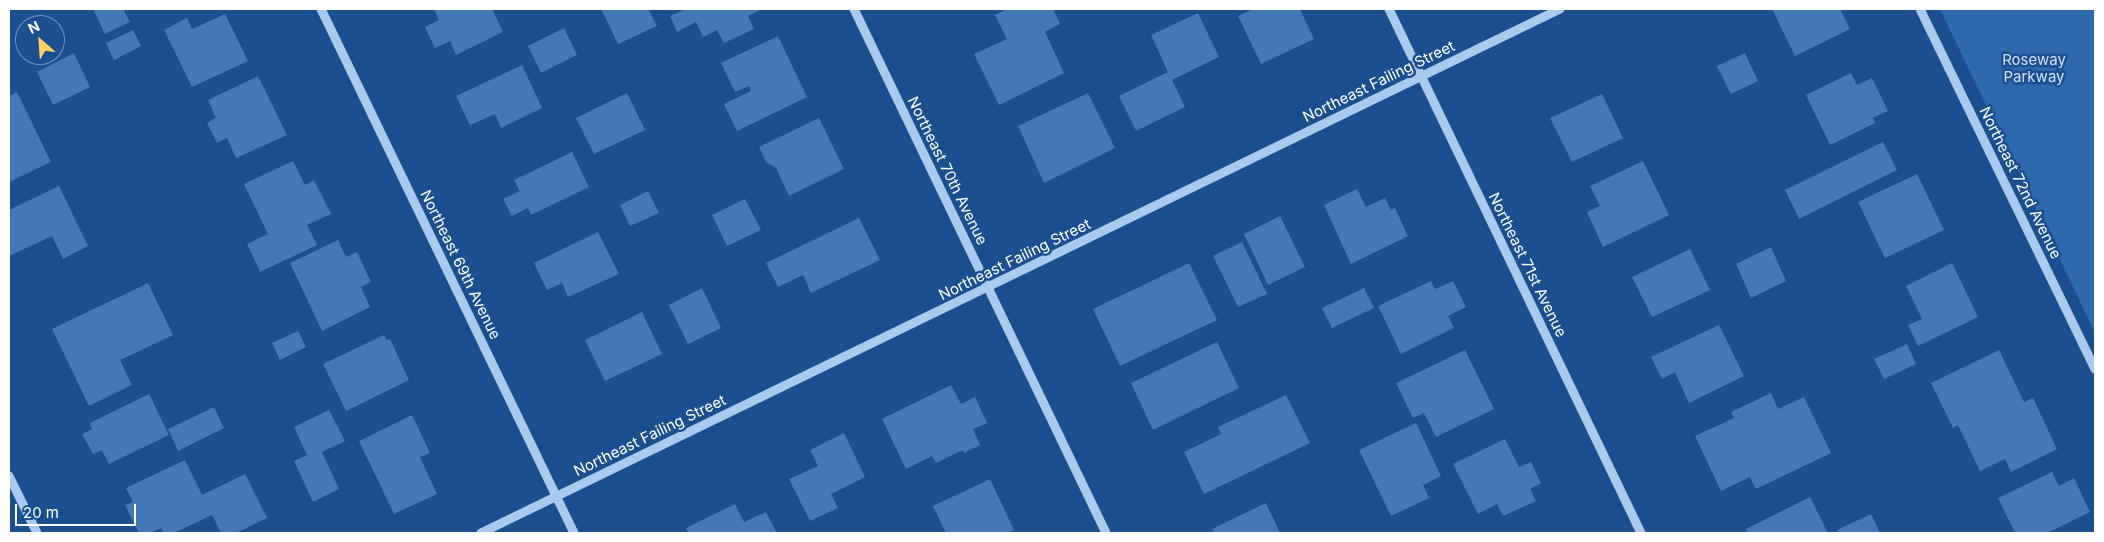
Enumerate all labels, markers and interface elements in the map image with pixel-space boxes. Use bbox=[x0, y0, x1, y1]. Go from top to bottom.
north arrow bbox=[15, 15, 65, 65]
text: N bbox=[25, 17, 42, 37]
street label: Northeast Failing Street bbox=[1300, 37, 1458, 127]
park label: Roseway Parkway bbox=[2002, 51, 2066, 86]
street label: Northeast 70th Avenue bbox=[903, 94, 991, 248]
street label: Northeast 72nd Avenue bbox=[1975, 104, 2065, 262]
street label: Northeast 69th Avenue bbox=[416, 187, 504, 343]
street label: Northeast 71st Avenue bbox=[1484, 190, 1570, 340]
street label: Northeast Failing Street bbox=[936, 215, 1094, 305]
street label: Northeast Failing Street bbox=[571, 391, 729, 481]
scale bar bbox=[18, 494, 139, 526]
text: 20 m bbox=[23, 503, 59, 522]

